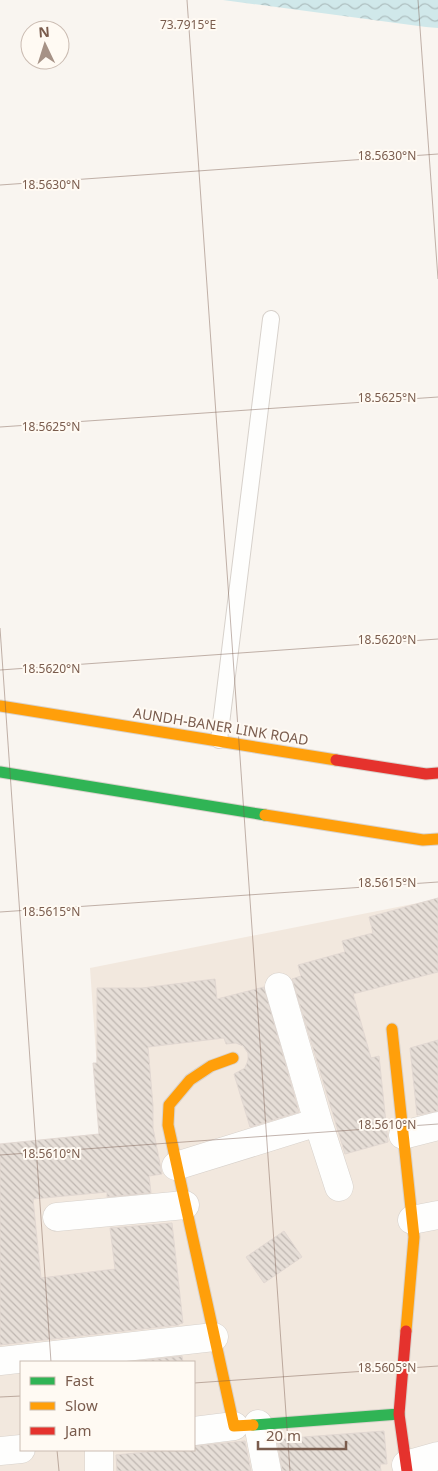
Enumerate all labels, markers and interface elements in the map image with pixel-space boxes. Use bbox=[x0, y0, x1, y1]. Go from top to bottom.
text: 73.7915°E bbox=[160, 16, 216, 33]
north arrow bbox=[20, 20, 70, 70]
text: N bbox=[38, 22, 50, 41]
text: 18.5630°N bbox=[358, 147, 416, 164]
text: 18.5630°N bbox=[22, 176, 80, 193]
text: 18.5625°N bbox=[358, 389, 416, 406]
text: 18.5625°N bbox=[22, 418, 80, 435]
text: 18.5620°N bbox=[358, 631, 416, 648]
text: 18.5620°N bbox=[22, 660, 80, 677]
street label: AUNDH-BANER LINK ROAD bbox=[132, 703, 310, 749]
text: 18.5615°N bbox=[358, 874, 416, 891]
text: 18.5615°N bbox=[22, 903, 80, 920]
text: 18.5610°N bbox=[358, 1116, 416, 1133]
text: 18.5610°N bbox=[22, 1145, 80, 1162]
text: 18.5605°N bbox=[358, 1359, 416, 1376]
legend bbox=[20, 1361, 195, 1451]
text: Fast bbox=[65, 1370, 94, 1390]
text: Slow bbox=[65, 1395, 98, 1415]
scale bar bbox=[258, 1418, 346, 1450]
text: Jam bbox=[63, 1420, 92, 1440]
text: 20 m bbox=[266, 1425, 301, 1445]

